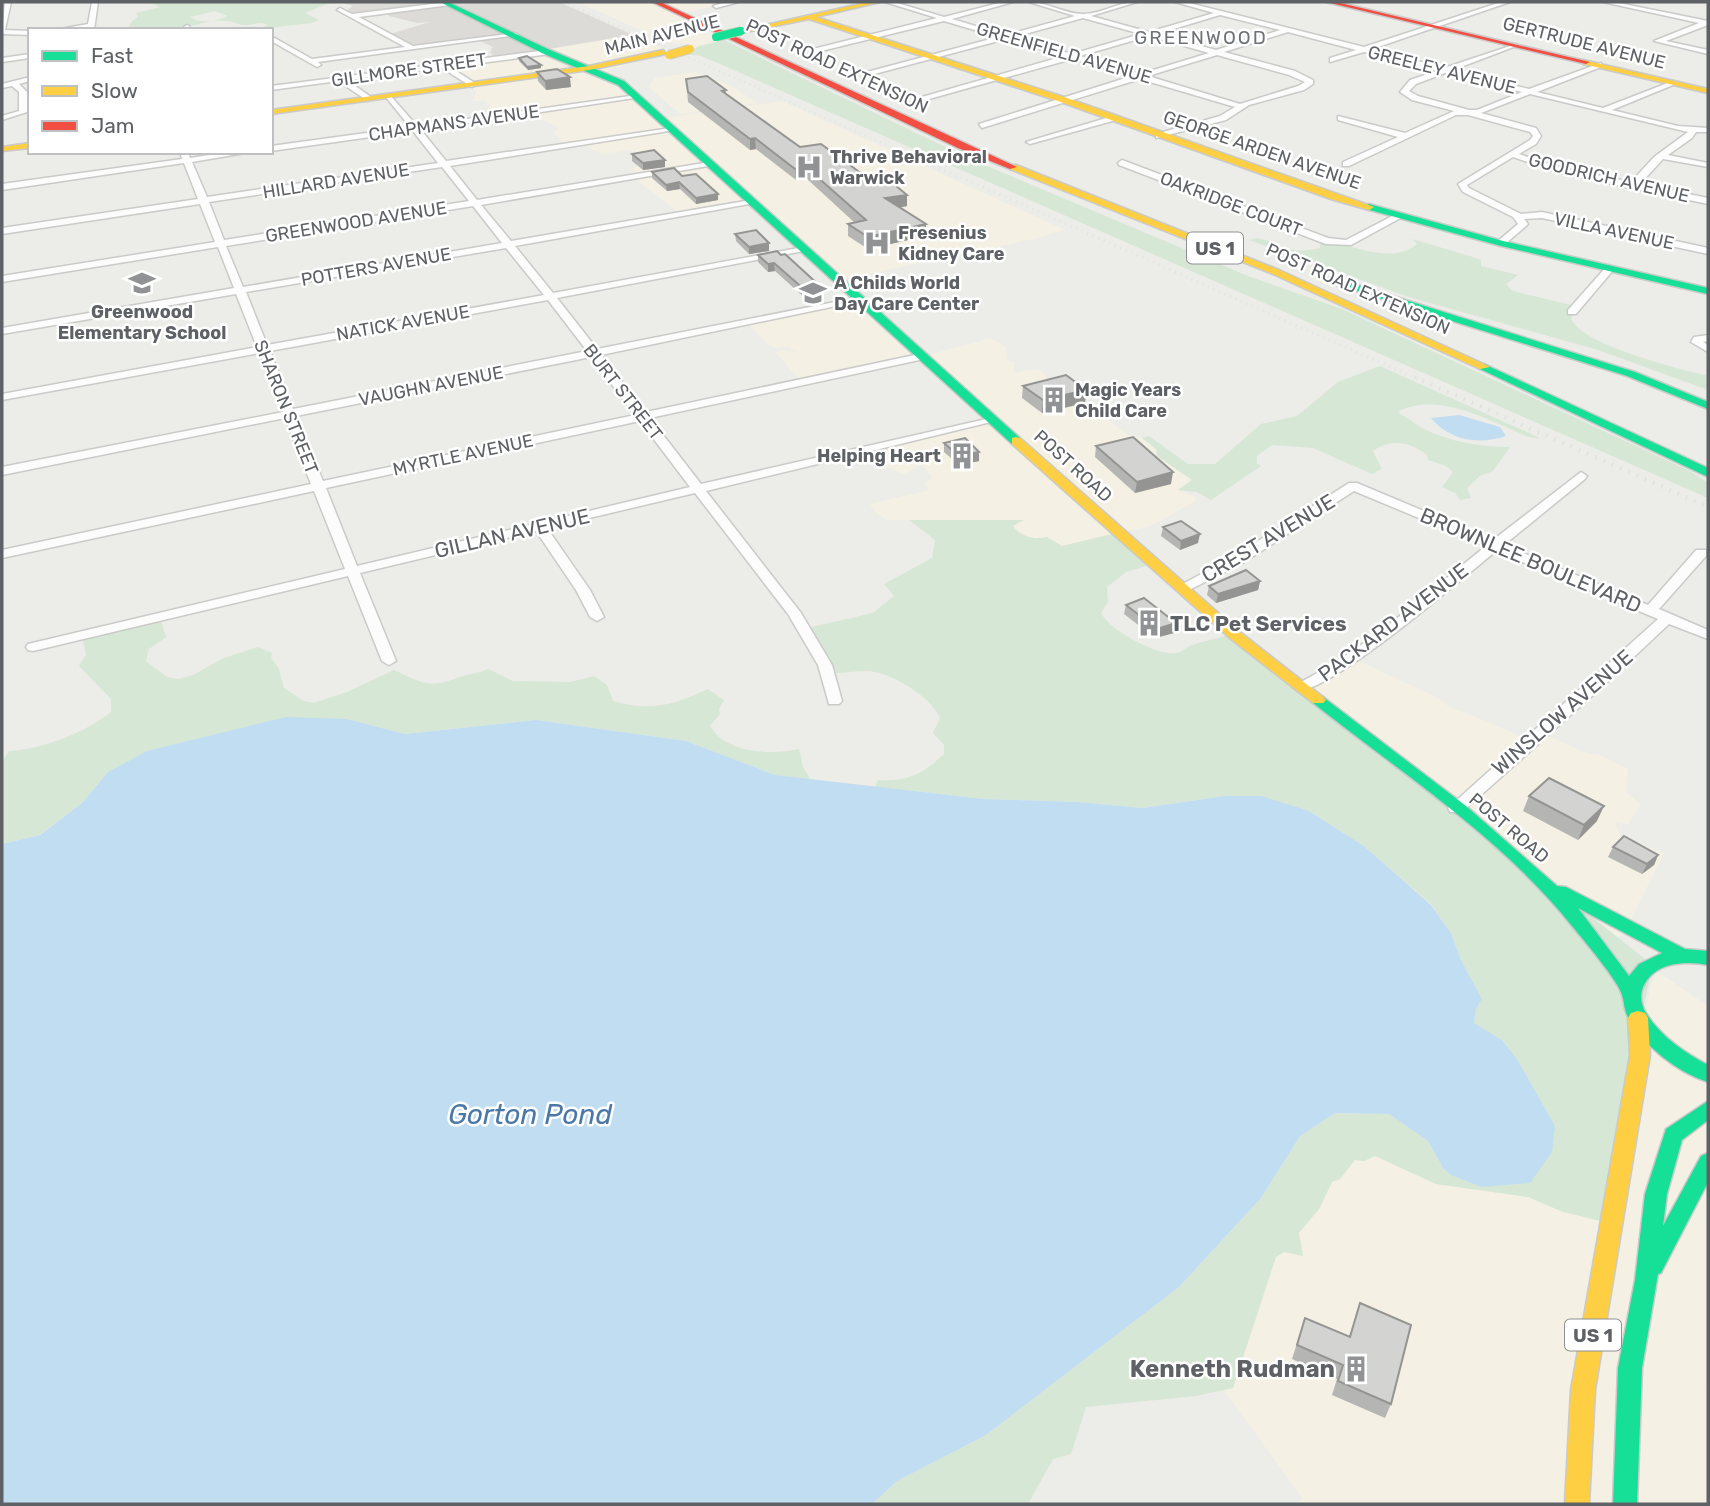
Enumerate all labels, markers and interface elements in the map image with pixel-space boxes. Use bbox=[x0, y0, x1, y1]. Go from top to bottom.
street label: MAIN AVENUE bbox=[602, 10, 722, 60]
street label: GERTRUDE AVENUE bbox=[1500, 12, 1668, 74]
street label: POST ROAD EXTENSION bbox=[742, 14, 932, 118]
street label: GREENFIELD AVENUE bbox=[974, 17, 1154, 89]
district label: GREENWOOD bbox=[1134, 26, 1268, 49]
legend bbox=[28, 28, 273, 154]
street label: GREELEY AVENUE bbox=[1366, 41, 1518, 99]
text: Fast bbox=[91, 43, 133, 68]
street label: GILLMORE STREET bbox=[330, 48, 488, 92]
text: Slow bbox=[91, 78, 138, 103]
street label: CHAPMANS AVENUE bbox=[367, 100, 541, 146]
street label: GEORGE ARDEN AVENUE bbox=[1160, 106, 1364, 194]
text: Jam bbox=[91, 113, 135, 138]
place label: Thrive Behavioral Warwick bbox=[830, 146, 987, 189]
street label: GOODRICH AVENUE bbox=[1526, 149, 1692, 207]
hospital icon: Thrive Behavioral Warwick bbox=[794, 152, 824, 182]
street label: HILLARD AVENUE bbox=[261, 159, 411, 203]
street label: OAKRIDGE COURT bbox=[1157, 167, 1305, 241]
street label: GREENWOOD AVENUE bbox=[264, 197, 448, 247]
street label: VILLA AVENUE bbox=[1552, 208, 1676, 254]
place label: Fresenius Kidney Care bbox=[898, 222, 1005, 265]
hospital icon: Fresenius Kidney Care bbox=[862, 228, 892, 258]
road number: US 1 bbox=[1187, 232, 1243, 264]
street label: POST ROAD EXTENSION bbox=[1263, 239, 1453, 339]
street label: POTTERS AVENUE bbox=[299, 243, 453, 291]
school or university icon: Greenwood Elementary School bbox=[127, 268, 157, 298]
place label: A Childs World Day Care Center bbox=[834, 272, 979, 315]
school or university icon: A Childs World Day Care Center bbox=[798, 278, 828, 308]
street label: NATICK AVENUE bbox=[335, 300, 471, 346]
place label: Greenwood Elementary School bbox=[58, 301, 226, 344]
street label: SHARON STREET bbox=[249, 337, 323, 477]
street label: BURT STREET bbox=[579, 339, 667, 445]
street label: VAUGHN AVENUE bbox=[357, 361, 505, 411]
place label: Magic Years Child Care bbox=[1075, 379, 1181, 422]
building icon: Magic Years Child Care bbox=[1039, 385, 1069, 415]
street label: POST ROAD bbox=[1029, 425, 1117, 507]
street label: MYRTLE AVENUE bbox=[391, 429, 535, 481]
building icon: Helping Heart bbox=[947, 441, 977, 471]
place label: Helping Heart bbox=[817, 445, 941, 467]
street label: CREST AVENUE bbox=[1197, 488, 1339, 588]
street label: BROWNLEE BOULEVARD bbox=[1417, 502, 1645, 618]
street label: GILLAN AVENUE bbox=[432, 503, 592, 563]
street label: PACKARD AVENUE bbox=[1313, 557, 1473, 687]
building icon: TLC Pet Services bbox=[1134, 608, 1164, 638]
place label: TLC Pet Services bbox=[1170, 611, 1347, 636]
street label: WINSLOW AVENUE bbox=[1486, 644, 1638, 780]
street label: POST ROAD bbox=[1465, 788, 1553, 868]
water label: Gorton Pond bbox=[448, 1098, 612, 1131]
road number: US 1 bbox=[1565, 1320, 1621, 1350]
building icon: Kenneth Rudman bbox=[1341, 1354, 1371, 1384]
place label: Kenneth Rudman bbox=[1130, 1355, 1335, 1383]

